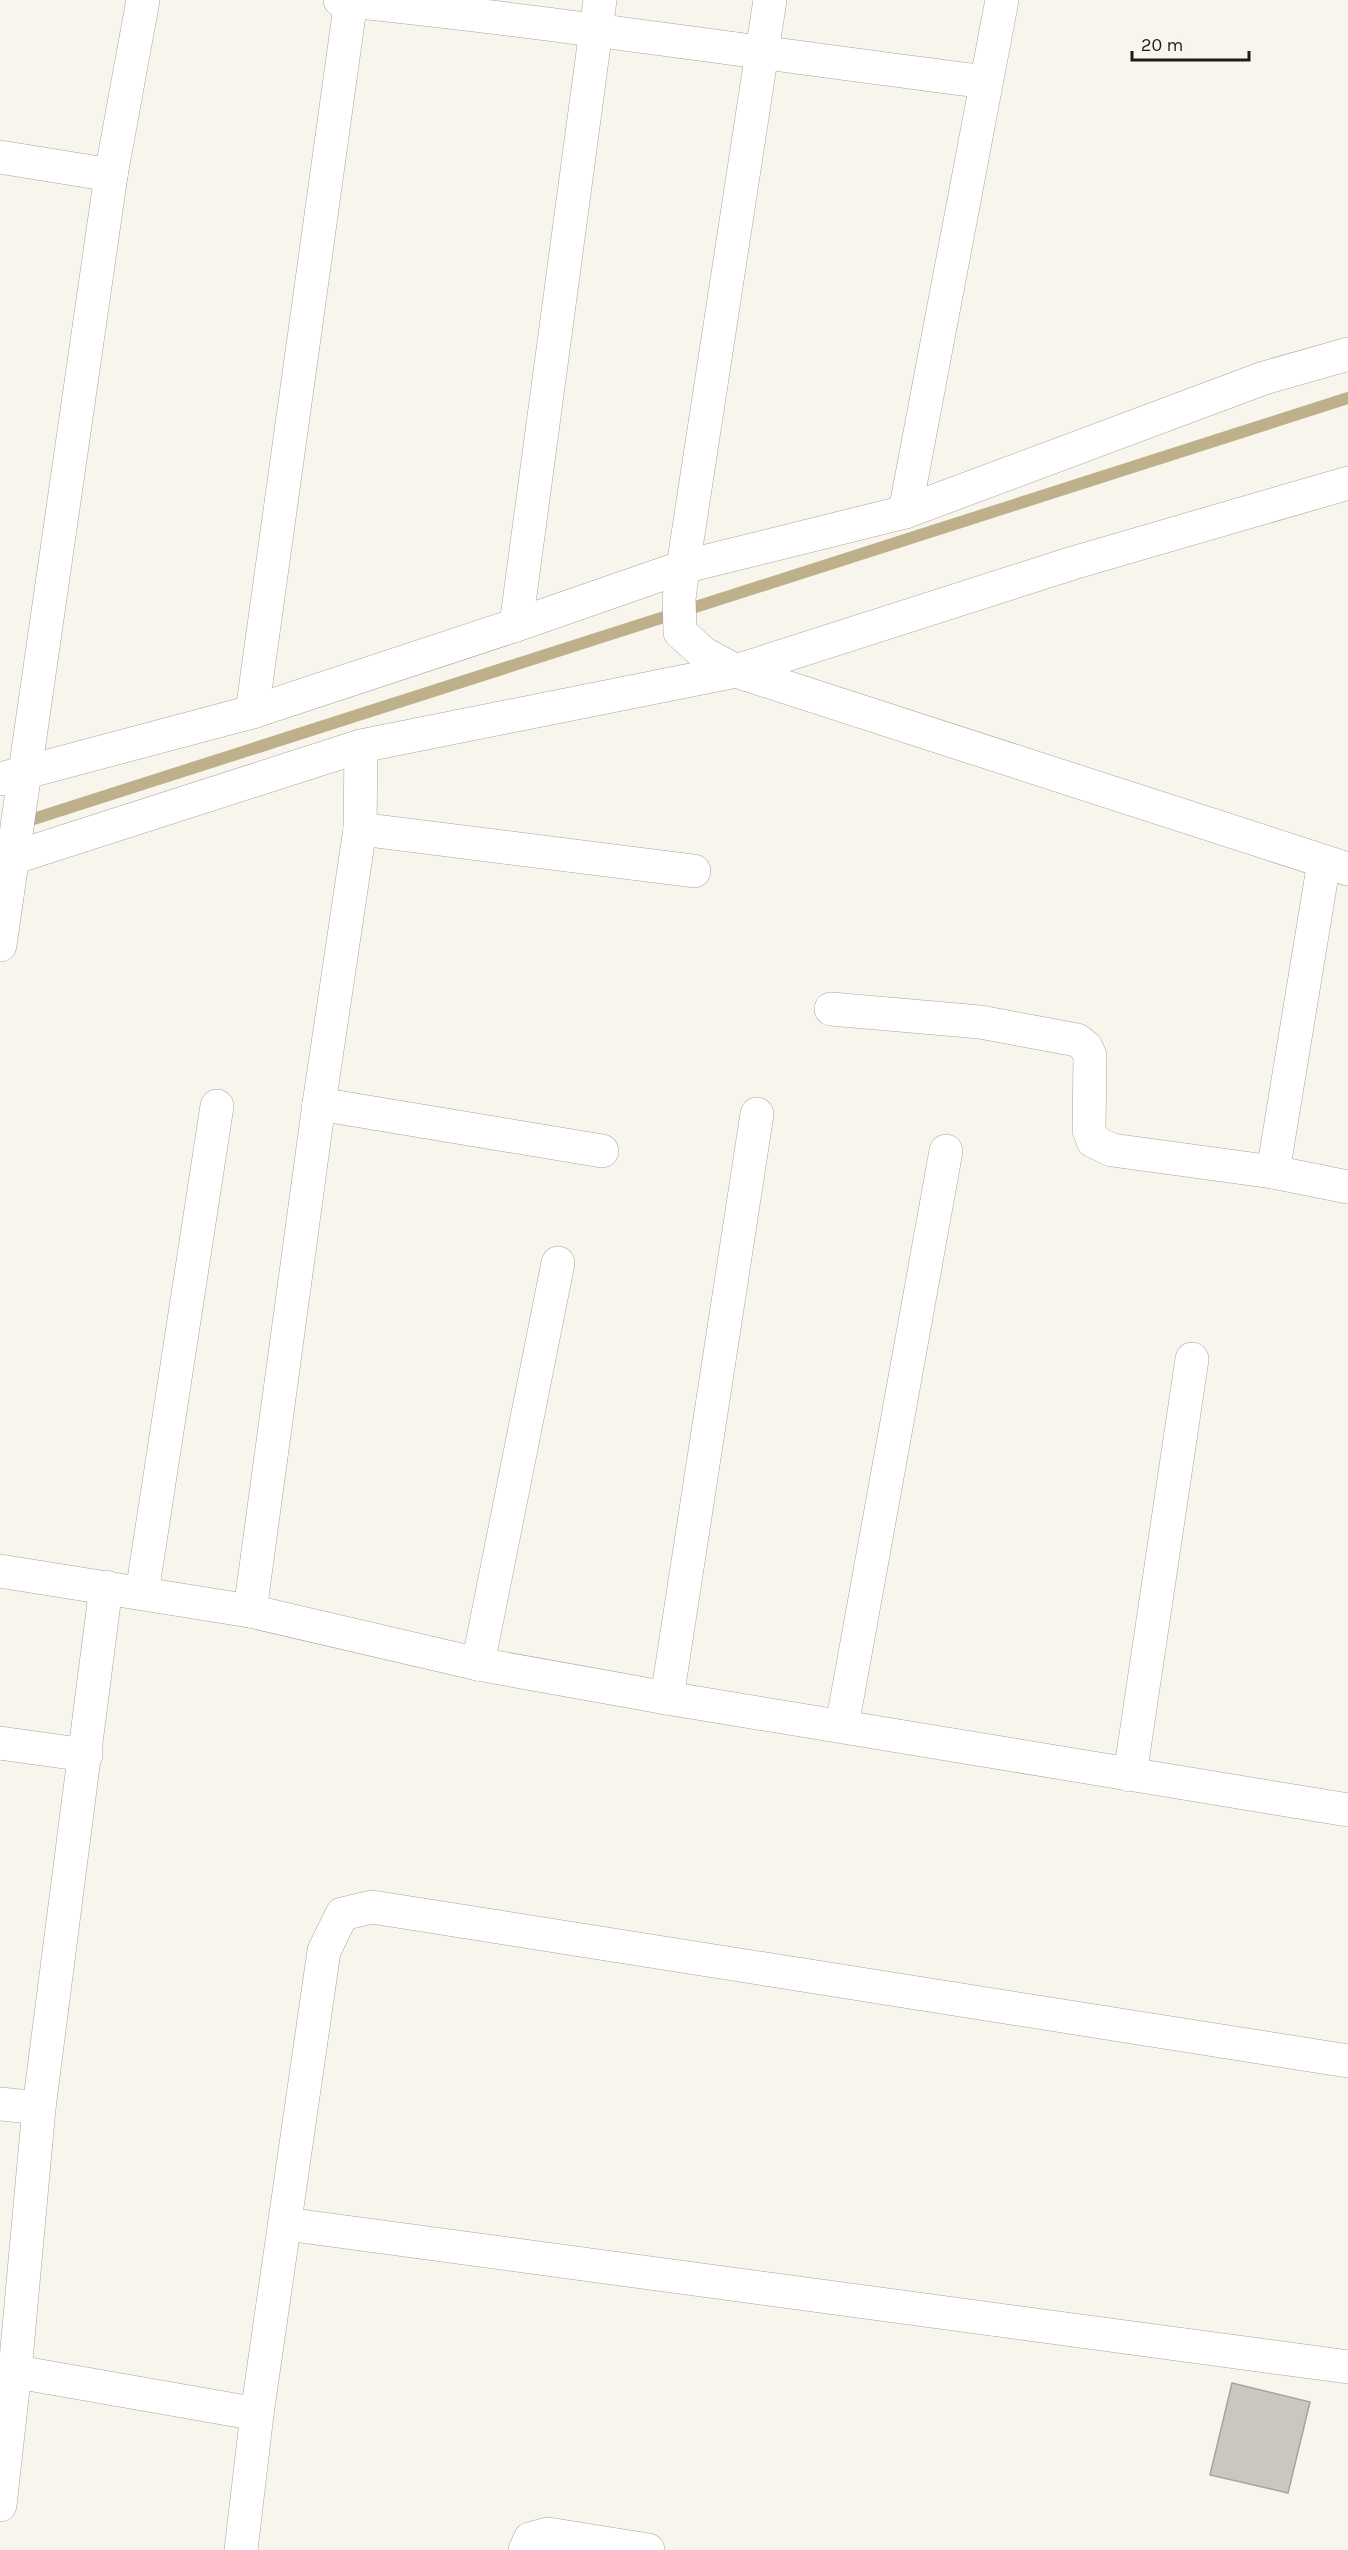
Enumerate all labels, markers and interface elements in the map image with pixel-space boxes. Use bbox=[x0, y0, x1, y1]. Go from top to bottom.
scale bar bbox=[1132, 24, 1249, 62]
text: 20 m bbox=[1141, 34, 1183, 56]

